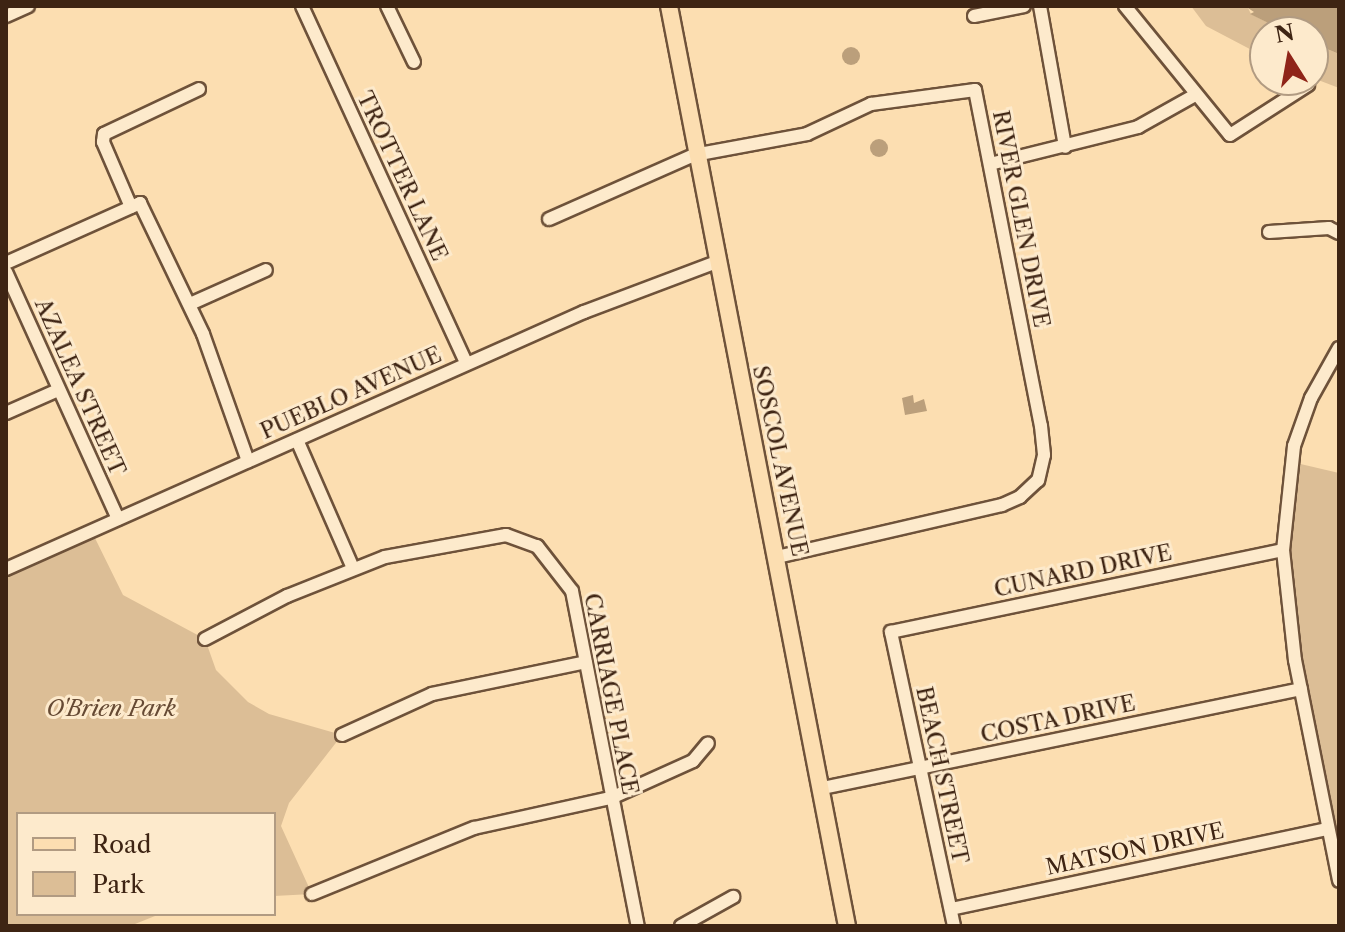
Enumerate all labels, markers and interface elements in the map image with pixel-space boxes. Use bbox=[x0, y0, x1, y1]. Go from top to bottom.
north arrow bbox=[1249, 16, 1329, 96]
text: N bbox=[1273, 19, 1297, 49]
street label: TROTTER LANE bbox=[351, 87, 453, 265]
street label: RIVER GLEN DRIVE bbox=[987, 108, 1055, 330]
street label: AZALEA STREET bbox=[29, 294, 131, 480]
street label: PUEBLO AVENUE bbox=[256, 341, 446, 445]
street label: SOSCOL AVENUE bbox=[747, 362, 813, 560]
street label: CUNARD DRIVE bbox=[992, 539, 1174, 603]
street label: CARRIAGE PLACE bbox=[579, 591, 643, 797]
street label: BEACH STREET bbox=[910, 684, 974, 866]
street label: COSTA DRIVE bbox=[978, 690, 1138, 748]
park label: O'Brien Park bbox=[46, 696, 176, 722]
legend bbox=[16, 812, 276, 916]
street label: MATSON DRIVE bbox=[1043, 817, 1227, 881]
text: Road bbox=[92, 830, 151, 859]
text: Park bbox=[92, 870, 144, 899]

